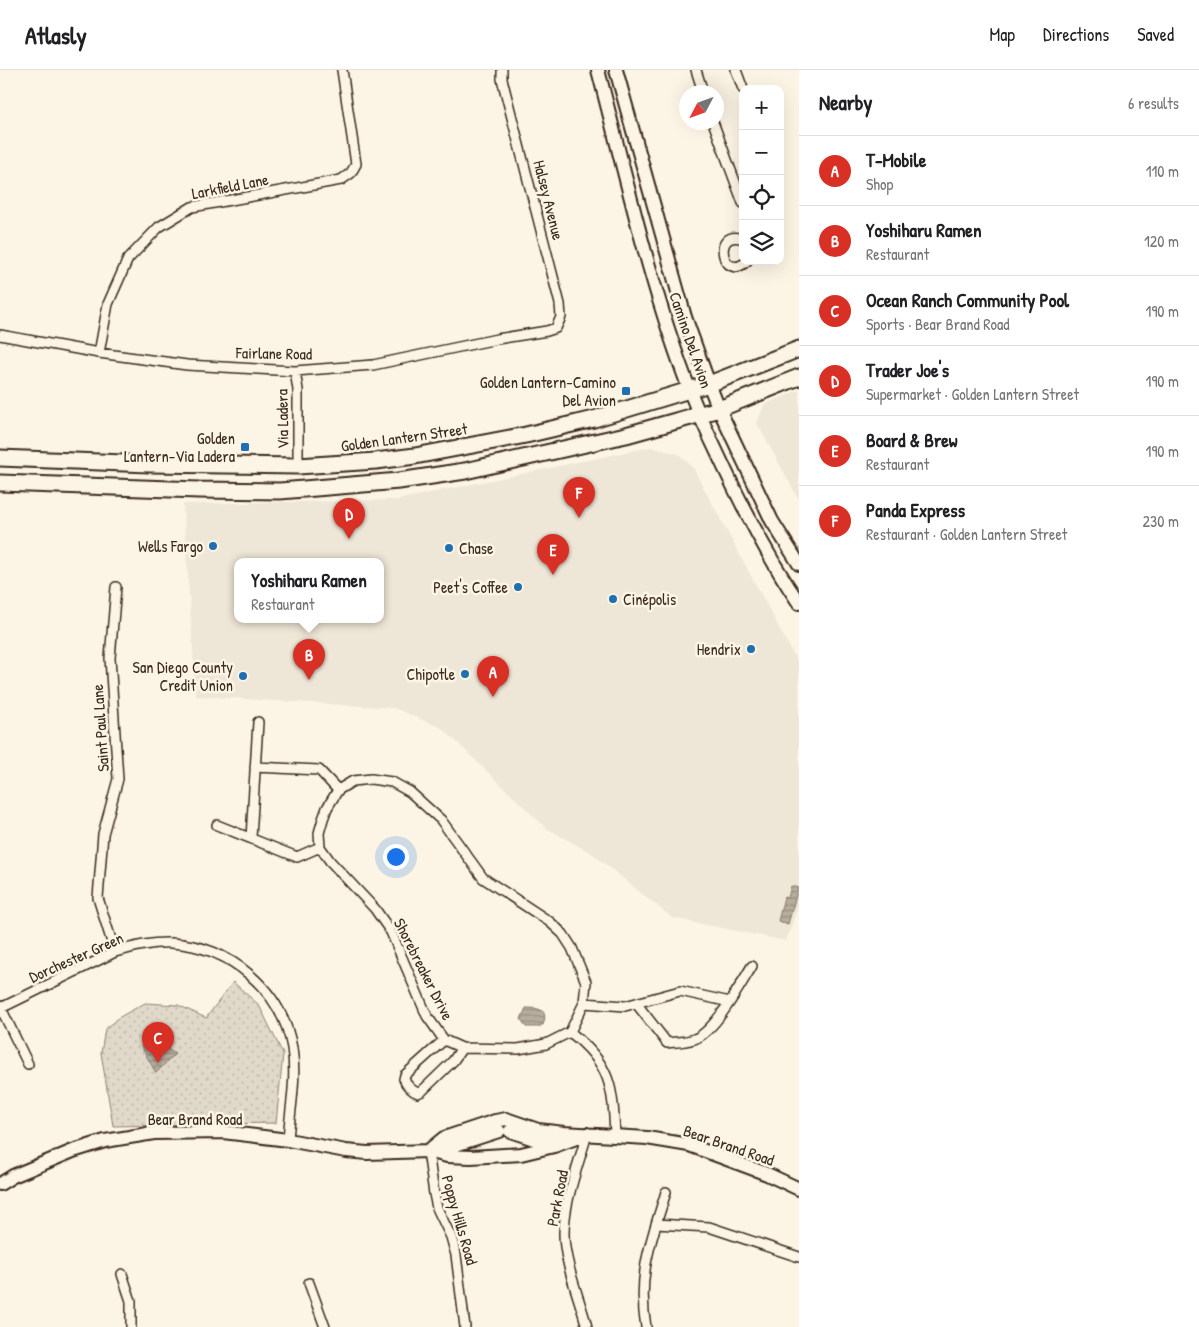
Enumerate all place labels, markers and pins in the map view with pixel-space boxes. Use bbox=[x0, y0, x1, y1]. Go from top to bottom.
place label: Golden Lantern-Camino Del Avion bbox=[480, 371, 617, 411]
marker: Golden Lantern-Camino Del Avion bbox=[620, 385, 632, 397]
place label: Golden Lantern-Via Ladera bbox=[124, 427, 235, 467]
marker: Golden Lantern-Via Ladera bbox=[239, 441, 251, 453]
pin: F bbox=[563, 477, 595, 518]
pin: D bbox=[333, 498, 365, 539]
pin: E bbox=[537, 534, 569, 575]
place label: Wells Fargo bbox=[138, 535, 204, 557]
place label: Chase bbox=[459, 537, 494, 559]
marker: Wells Fargo bbox=[207, 540, 219, 552]
marker: Chase bbox=[443, 542, 455, 554]
place label: Peet's Coffee bbox=[433, 576, 509, 598]
marker: Peet's Coffee bbox=[512, 581, 524, 593]
place label: Cinépolis bbox=[623, 588, 676, 610]
marker: Cinépolis bbox=[607, 593, 619, 605]
place label: Hendrix bbox=[697, 638, 741, 660]
pin: B bbox=[293, 639, 325, 680]
marker: Hendrix bbox=[745, 643, 757, 655]
place label: San Diego County Credit Union bbox=[133, 656, 233, 696]
pin: A bbox=[477, 656, 509, 697]
place label: Chipotle bbox=[407, 663, 456, 685]
marker: Chipotle bbox=[459, 668, 471, 680]
marker: San Diego County Credit Union bbox=[237, 670, 249, 682]
pin: C bbox=[142, 1022, 174, 1063]

